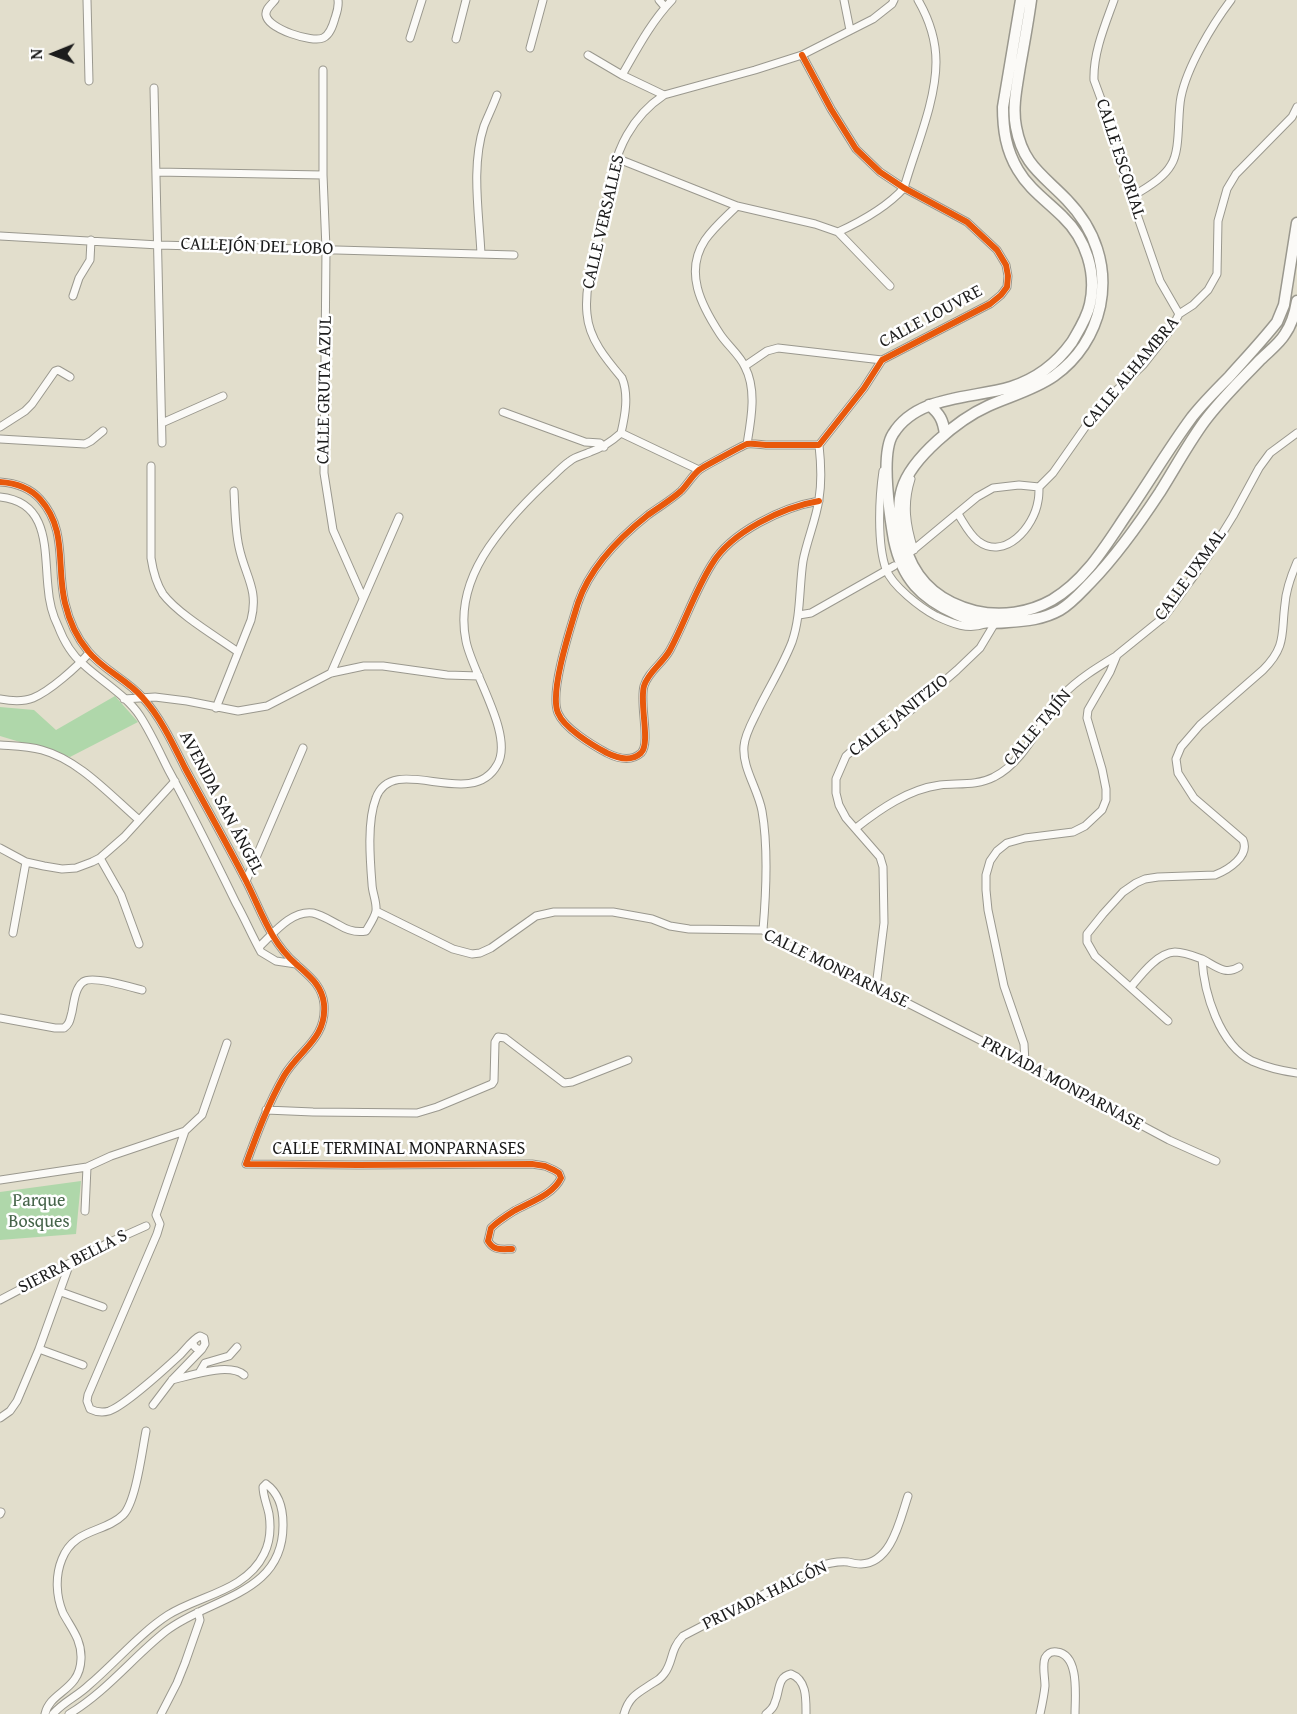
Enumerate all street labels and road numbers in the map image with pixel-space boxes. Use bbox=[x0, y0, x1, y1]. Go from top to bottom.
street label: CALLE ESCORIAL bbox=[1090, 96, 1150, 222]
street label: CALLE VERSALLES bbox=[578, 153, 630, 291]
street label: CALLEJÓN DEL LOBO bbox=[180, 234, 334, 260]
street label: CALLE LOUVRE bbox=[876, 281, 986, 353]
street label: CALLE ALHAMBRA bbox=[1078, 313, 1184, 433]
street label: CALLE GRUTA AZUL bbox=[313, 316, 337, 464]
street label: CALLE UXMAL bbox=[1150, 525, 1232, 625]
street label: CALLE JANITZIO bbox=[845, 670, 953, 762]
street label: CALLE TAJÍN bbox=[1000, 685, 1076, 771]
street label: AVENIDA SAN ÁNGEL bbox=[174, 727, 268, 879]
street label: CALLE MONPARNASE bbox=[760, 925, 912, 1013]
street label: PRIVADA MONPARNASE bbox=[978, 1032, 1146, 1136]
street label: CALLE TERMINAL MONPARNASES bbox=[273, 1138, 525, 1160]
street label: SIERRA BELLA S bbox=[15, 1225, 131, 1299]
street label: PRIVADA HALCÓN bbox=[699, 1557, 831, 1635]

